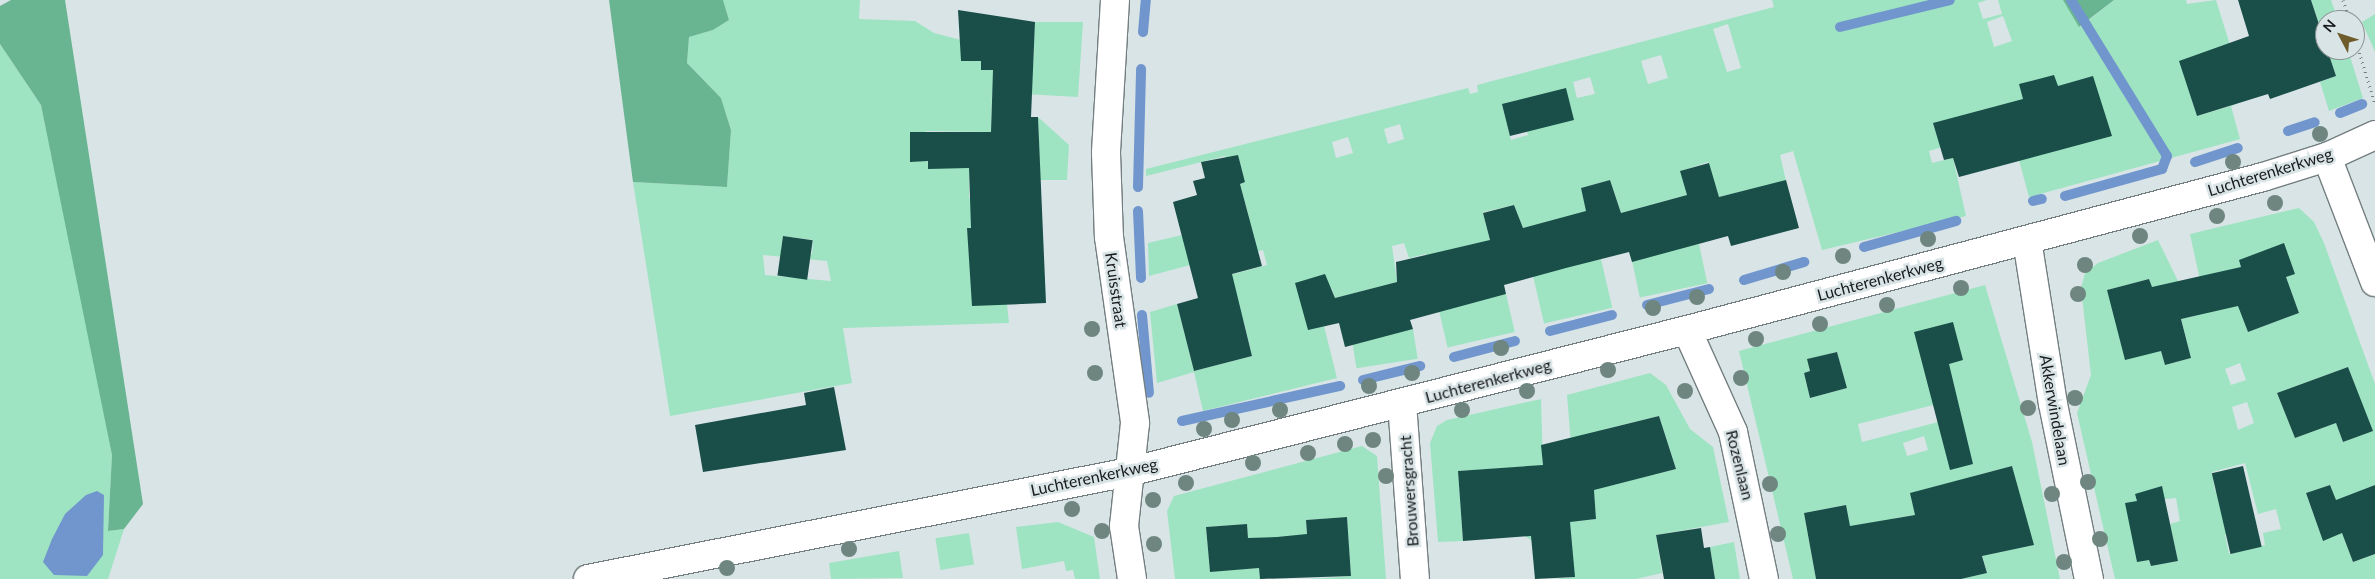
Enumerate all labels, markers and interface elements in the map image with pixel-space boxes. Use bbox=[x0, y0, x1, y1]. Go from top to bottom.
north arrow bbox=[2315, 10, 2365, 60]
text: N bbox=[2319, 16, 2339, 35]
street label: Luchterenkerkweg bbox=[2205, 144, 2335, 200]
street label: Kruisstraat bbox=[1101, 251, 1131, 329]
street label: Luchterenkerkweg bbox=[1815, 253, 1945, 305]
street label: Akkerwindelaan bbox=[2036, 353, 2074, 467]
street label: Luchterenkerkweg bbox=[1423, 355, 1553, 407]
street label: Rozenlaan bbox=[1722, 428, 1758, 502]
street label: Brouwersgracht bbox=[1396, 435, 1422, 547]
street label: Luchterenkerkweg bbox=[1029, 454, 1159, 500]

